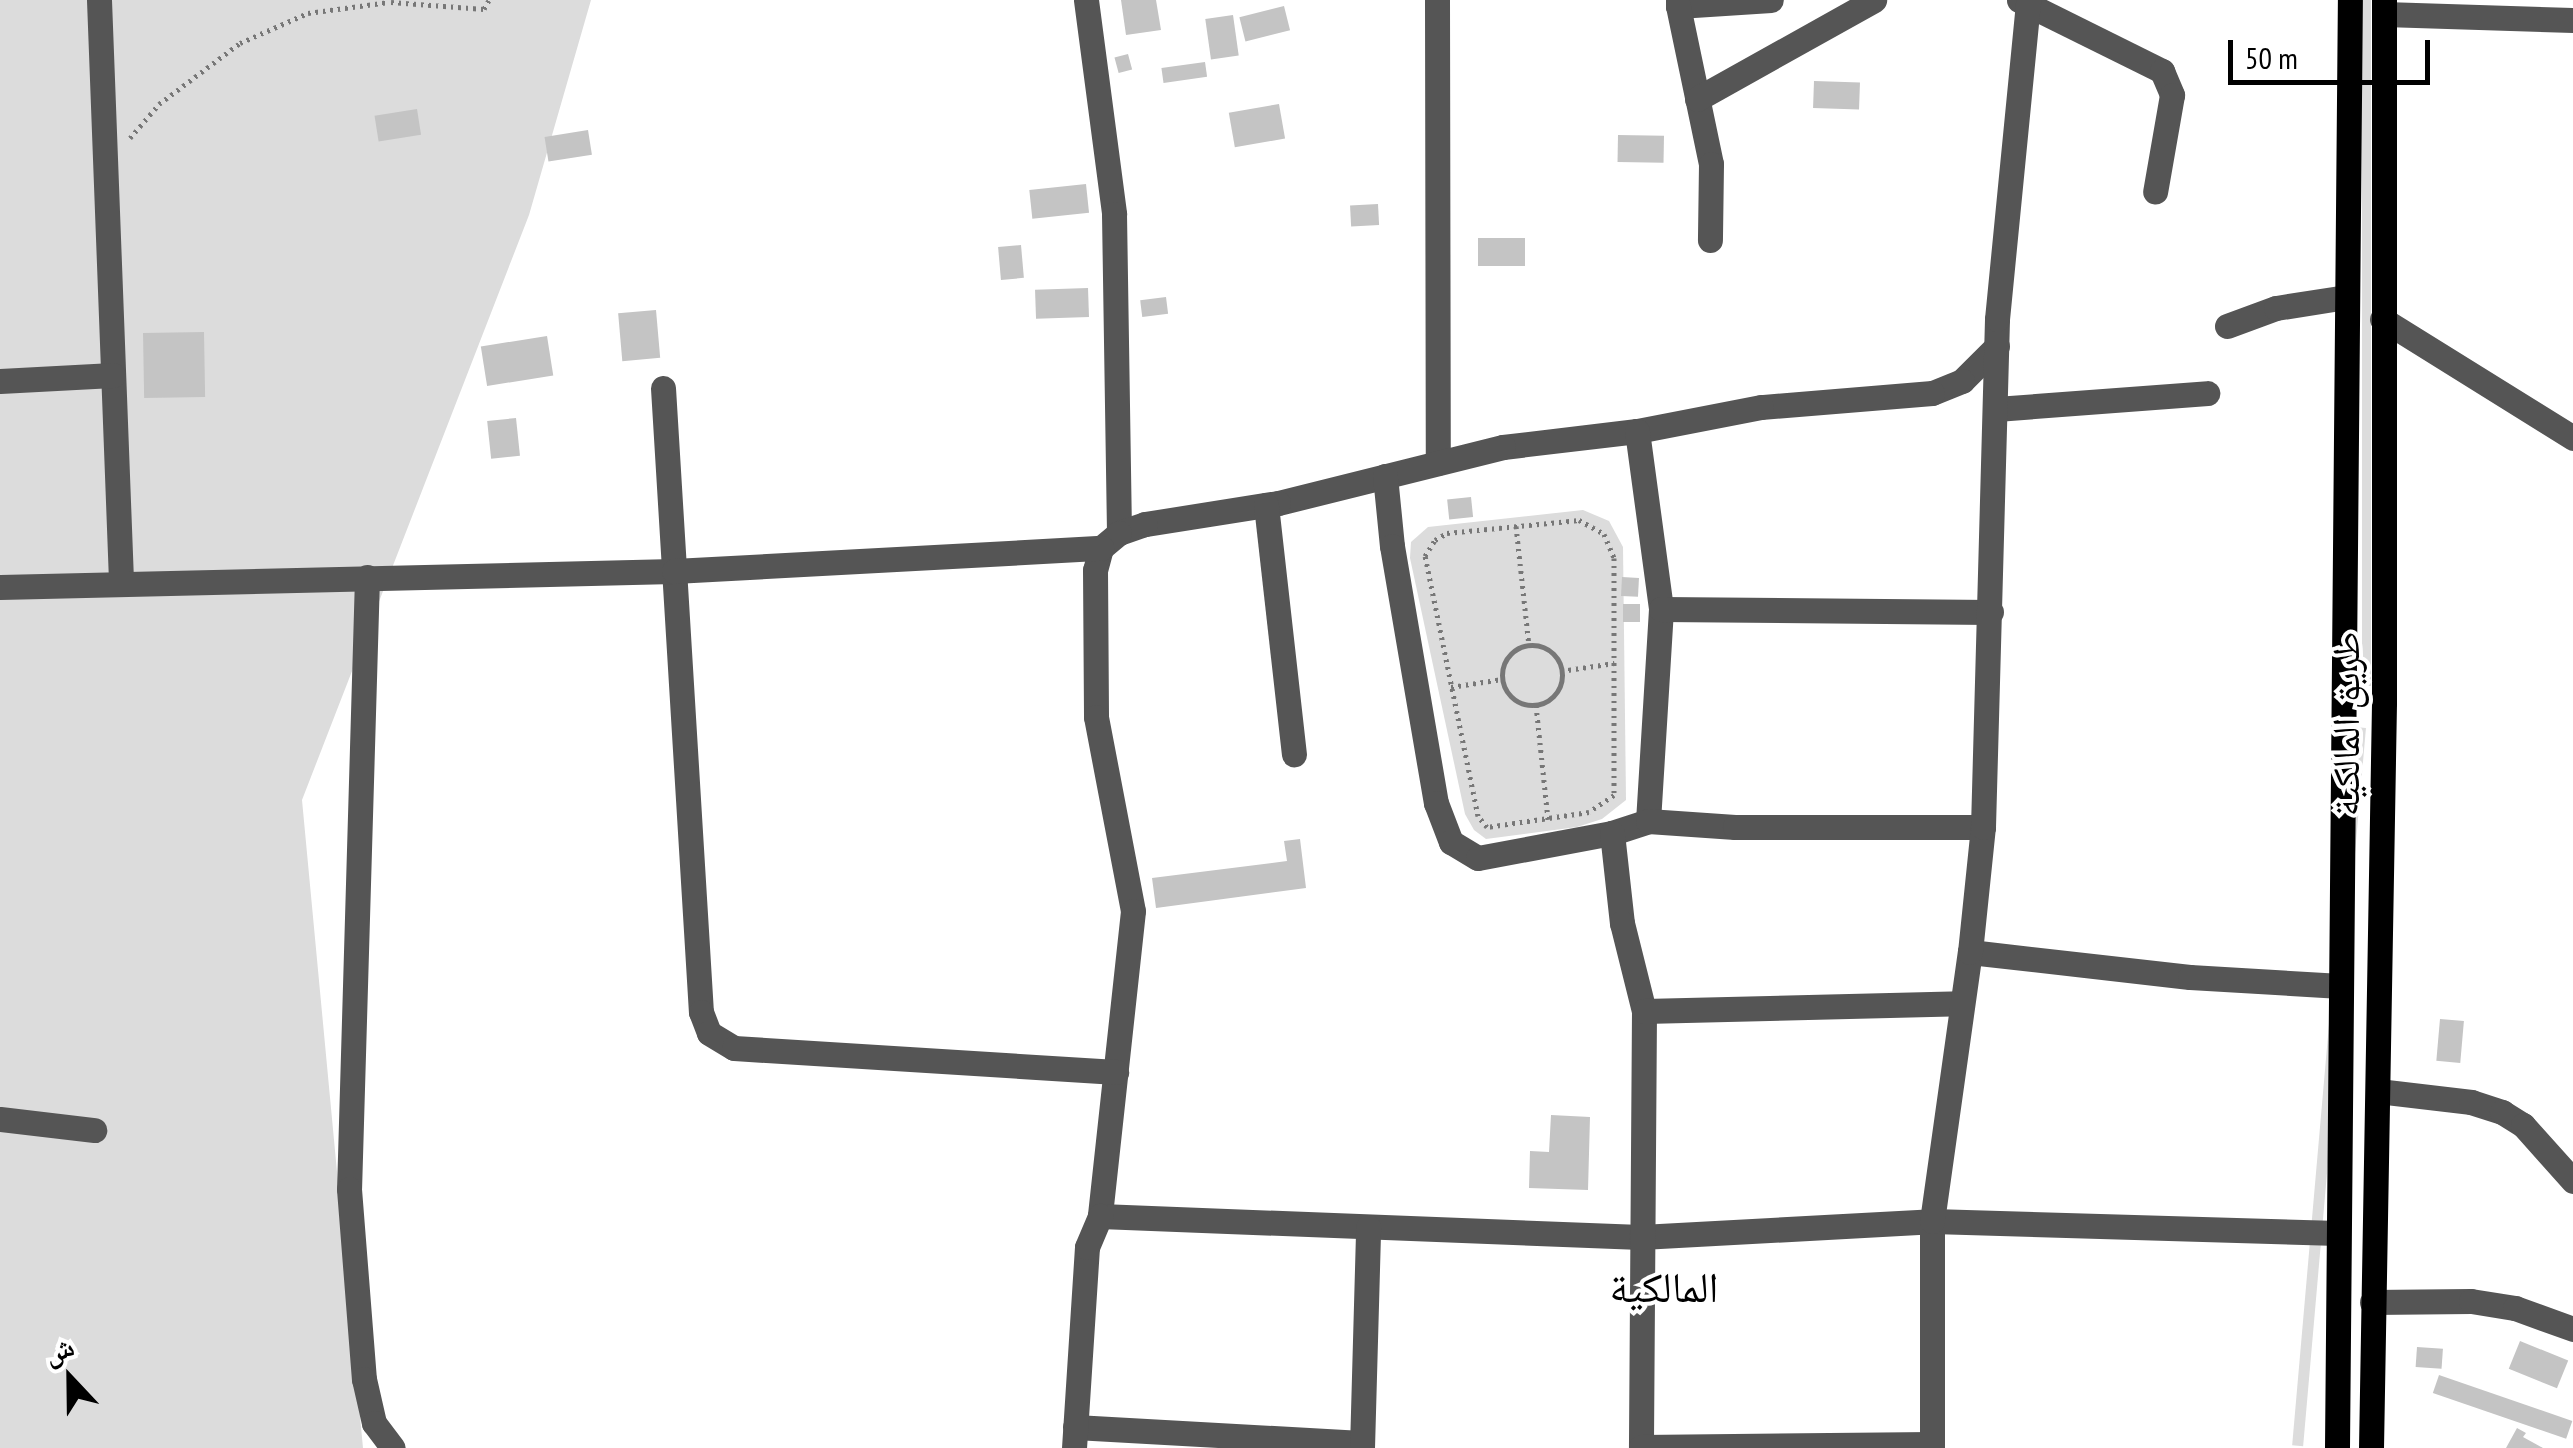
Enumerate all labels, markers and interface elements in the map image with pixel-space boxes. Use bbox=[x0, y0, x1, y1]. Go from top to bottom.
scale bar bbox=[2233, 20, 2436, 82]
text: 50 m bbox=[2245, 38, 2298, 77]
street label: طريق المالكية bbox=[2322, 632, 2368, 816]
district label: المالكية bbox=[1609, 1262, 1719, 1312]
text: ش bbox=[38, 1327, 79, 1372]
north arrow bbox=[20, 1328, 120, 1428]

